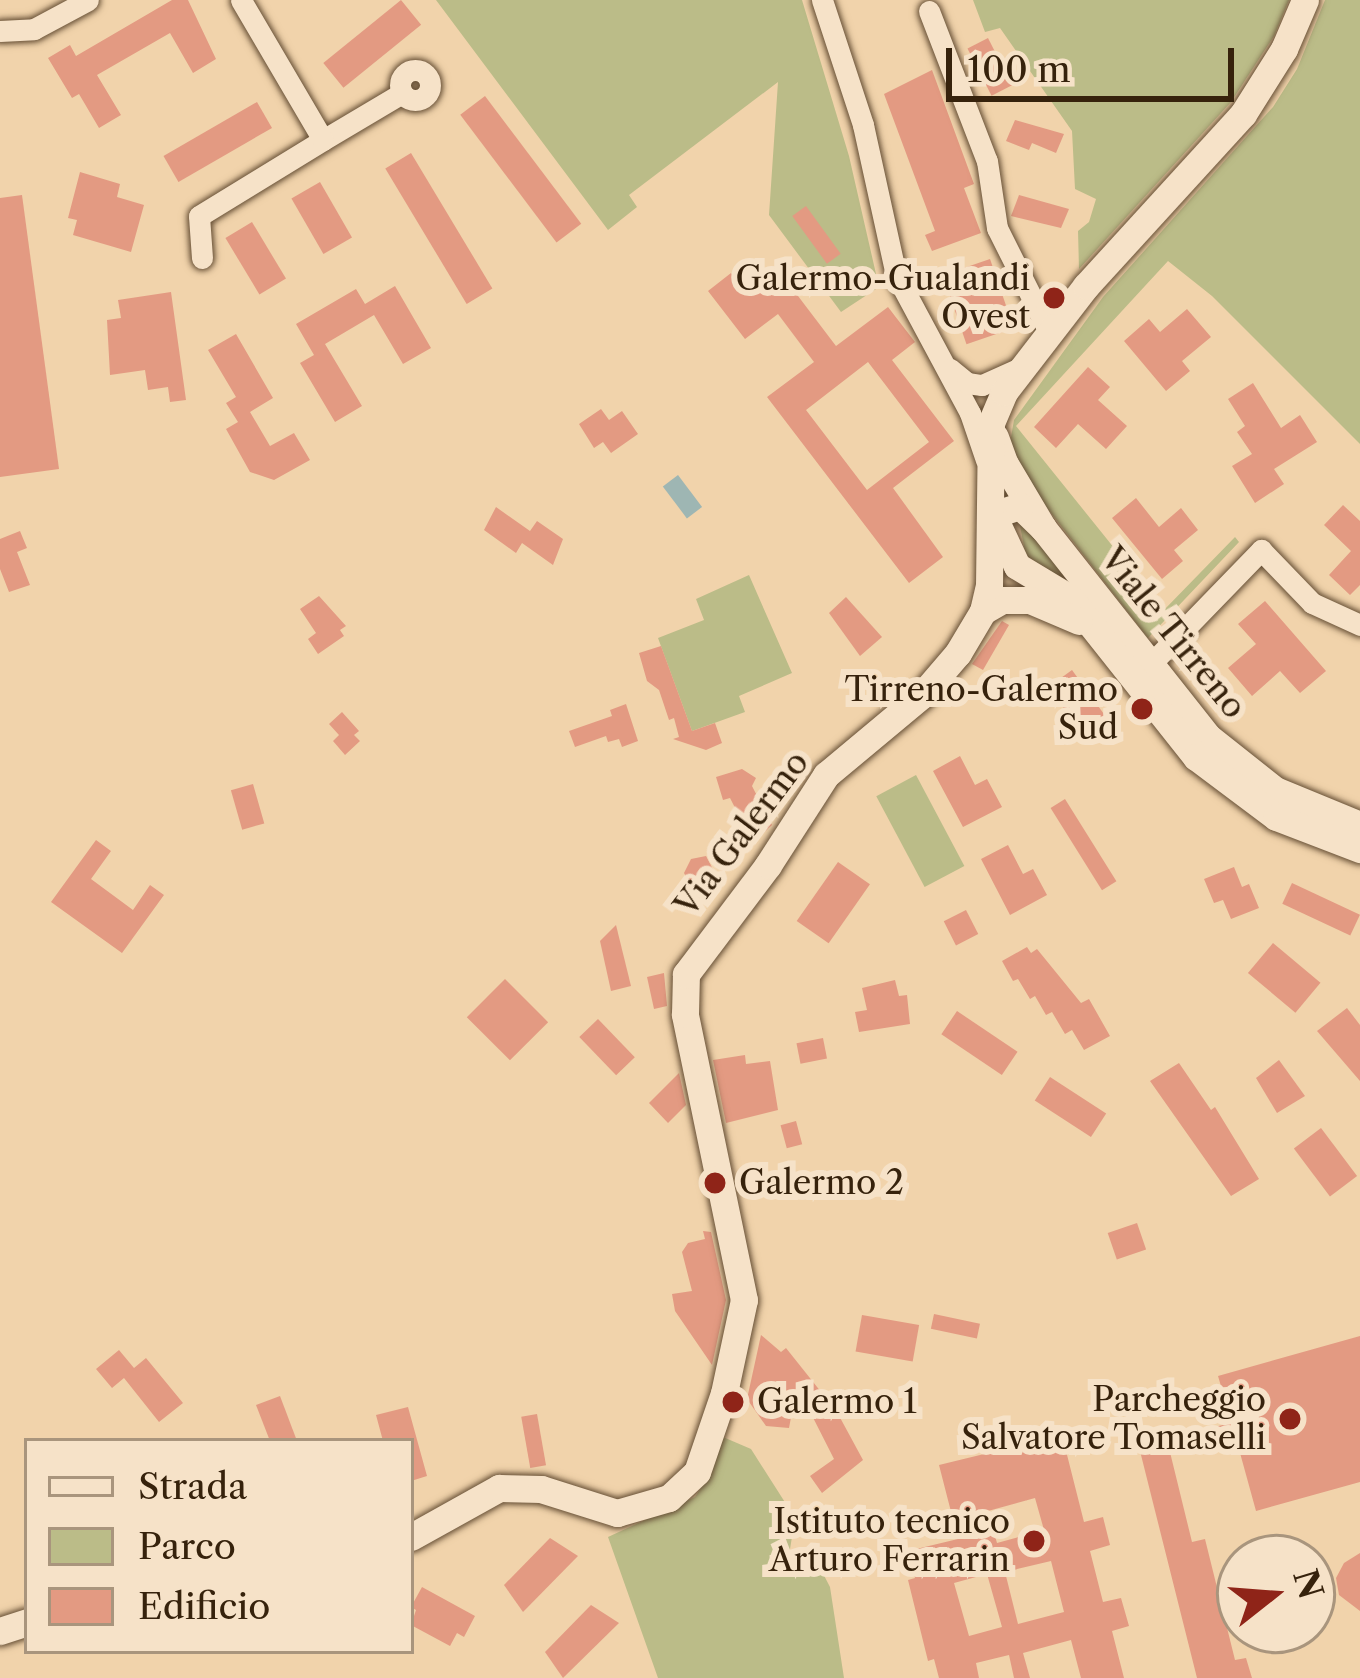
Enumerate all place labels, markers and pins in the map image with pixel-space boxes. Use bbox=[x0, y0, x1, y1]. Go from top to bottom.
place label: Galermo-Gualandi Ovest bbox=[735, 259, 1030, 337]
marker: Galermo-Gualandi Ovest bbox=[1041, 285, 1067, 311]
place label: Tirreno-Galermo Sud bbox=[845, 670, 1118, 748]
marker: Tirreno-Galermo Sud bbox=[1129, 696, 1155, 722]
place label: Galermo 2 bbox=[739, 1163, 904, 1203]
marker: Galermo 2 bbox=[702, 1170, 728, 1196]
place label: Parcheggio Salvatore Tomaselli bbox=[960, 1380, 1266, 1458]
place label: Galermo 1 bbox=[757, 1382, 917, 1422]
marker: Galermo 1 bbox=[720, 1389, 746, 1415]
marker: Parcheggio Salvatore Tomaselli bbox=[1277, 1406, 1303, 1432]
place label: Istituto tecnico Arturo Ferrarin bbox=[769, 1502, 1010, 1580]
marker: Istituto tecnico Arturo Ferrarin bbox=[1021, 1528, 1047, 1554]

